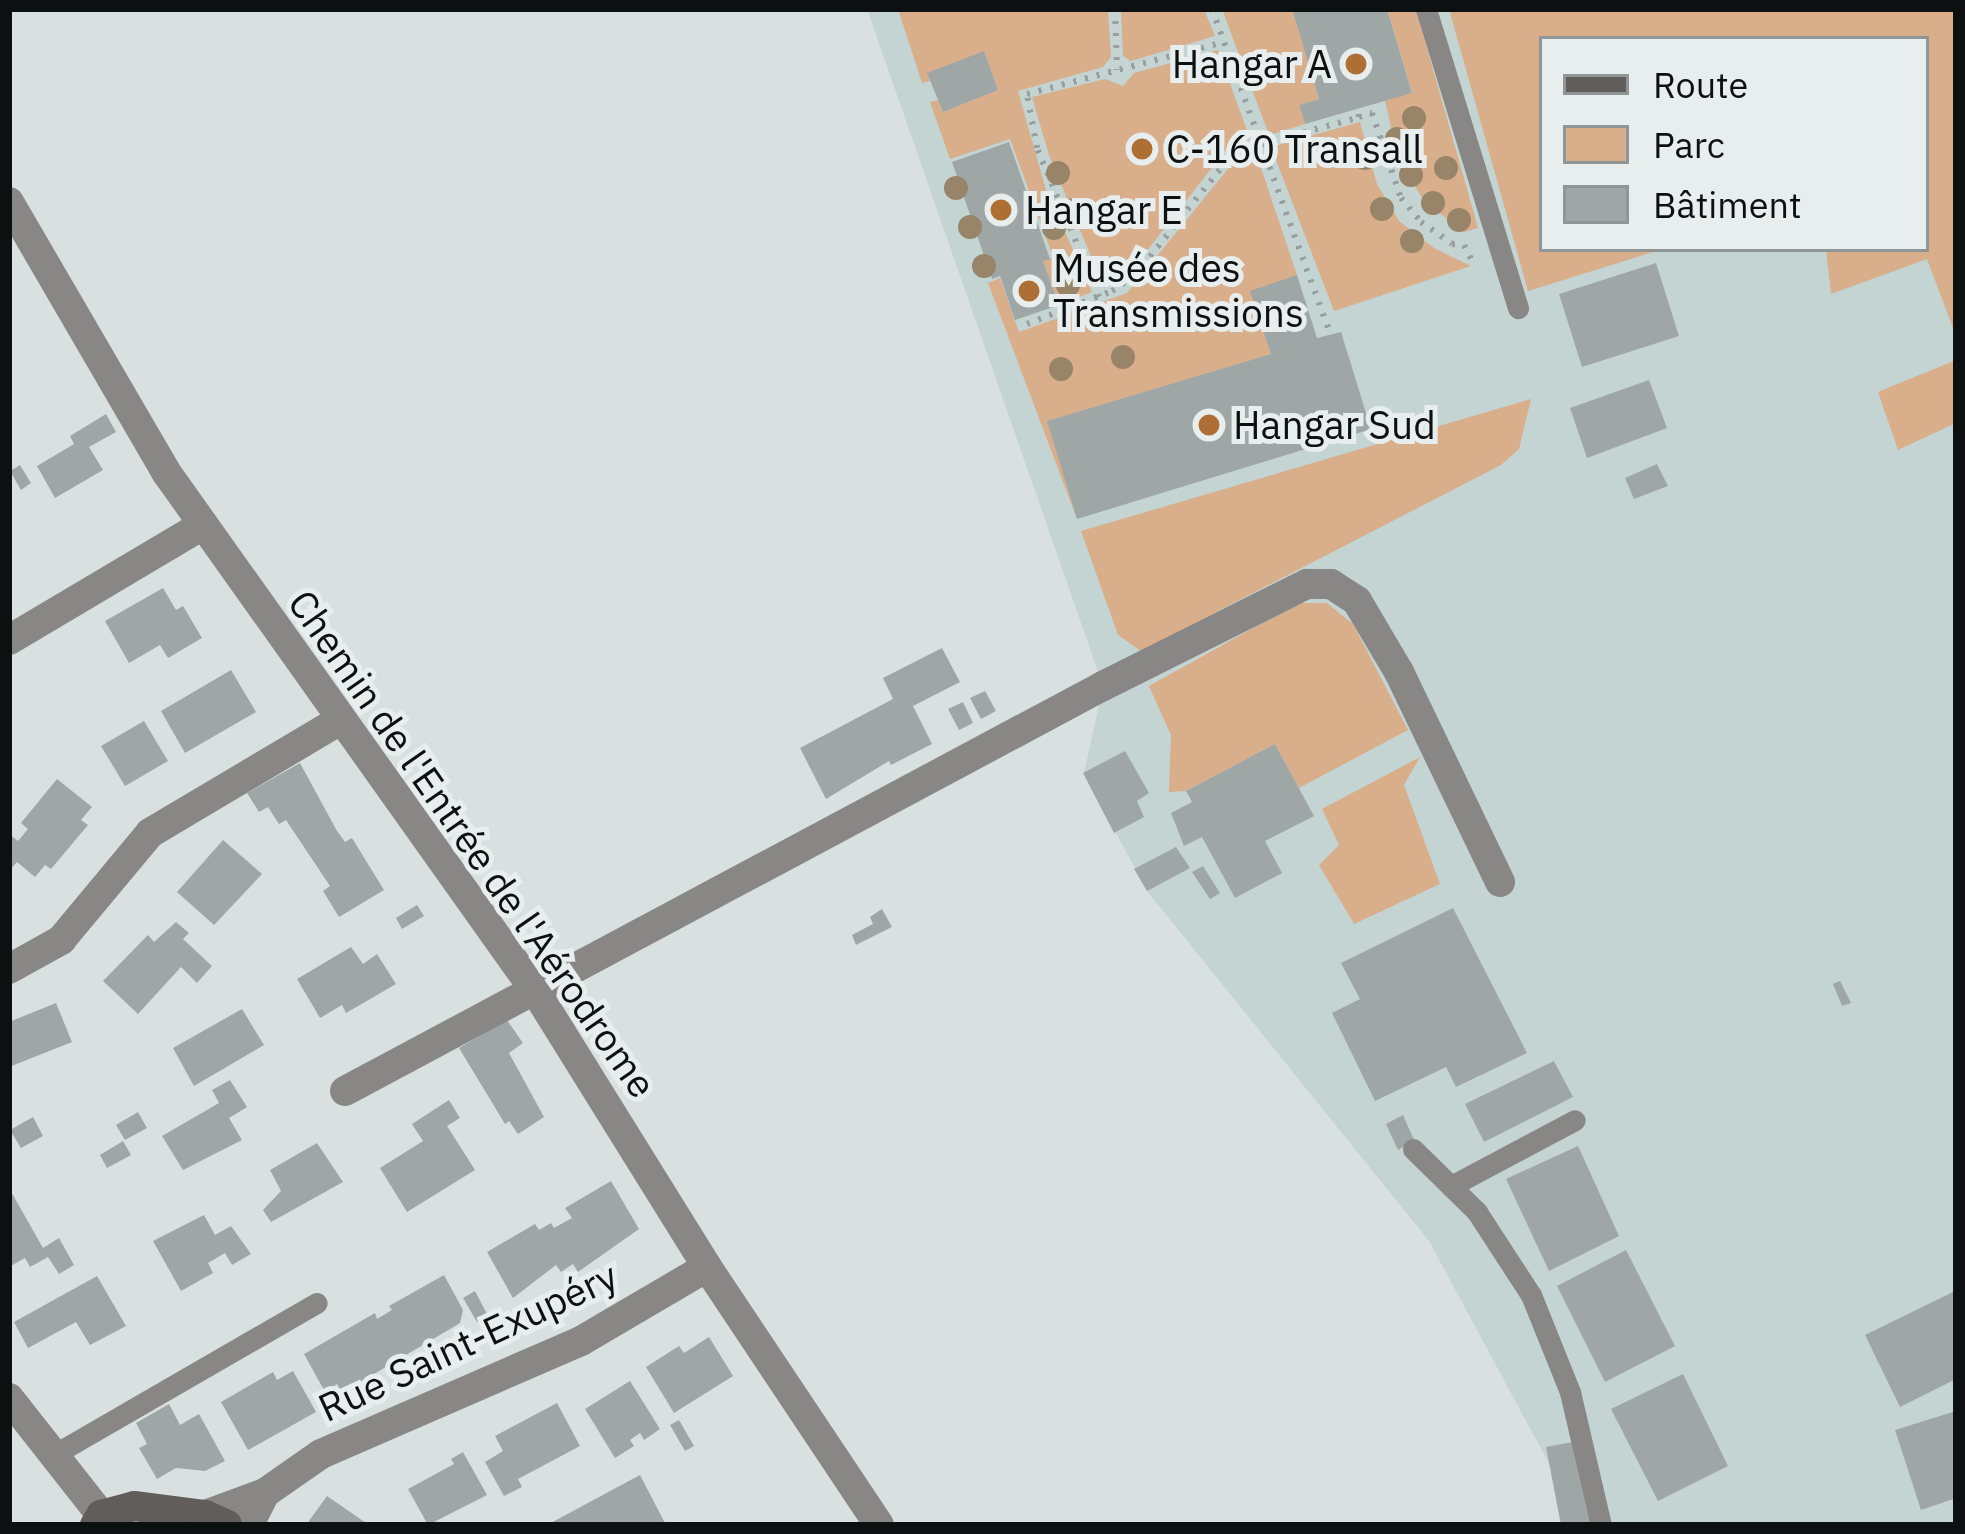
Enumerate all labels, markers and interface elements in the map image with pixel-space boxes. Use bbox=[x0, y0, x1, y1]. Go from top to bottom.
legend bbox=[1539, 36, 1929, 252]
place label: Hangar A bbox=[1172, 41, 1332, 87]
marker: Hangar A bbox=[1343, 51, 1369, 77]
text: Route bbox=[1653, 61, 1748, 108]
text: Parc bbox=[1653, 121, 1725, 168]
place label: C-160 Transall bbox=[1166, 126, 1423, 172]
marker: C-160 Transall bbox=[1129, 136, 1155, 162]
text: Bâtiment bbox=[1653, 181, 1802, 228]
place label: Hangar E bbox=[1025, 187, 1183, 233]
marker: Hangar E bbox=[988, 197, 1014, 223]
place label: Musée des Transmissions bbox=[1053, 246, 1304, 337]
marker: Musée des Transmissions bbox=[1016, 278, 1042, 304]
place label: Hangar Sud bbox=[1233, 402, 1436, 448]
marker: Hangar Sud bbox=[1196, 412, 1222, 438]
street label: Chemin de l'Entrée de l'Aérodrome bbox=[278, 581, 666, 1107]
street label: Rue Saint-Exupéry bbox=[311, 1252, 625, 1432]

